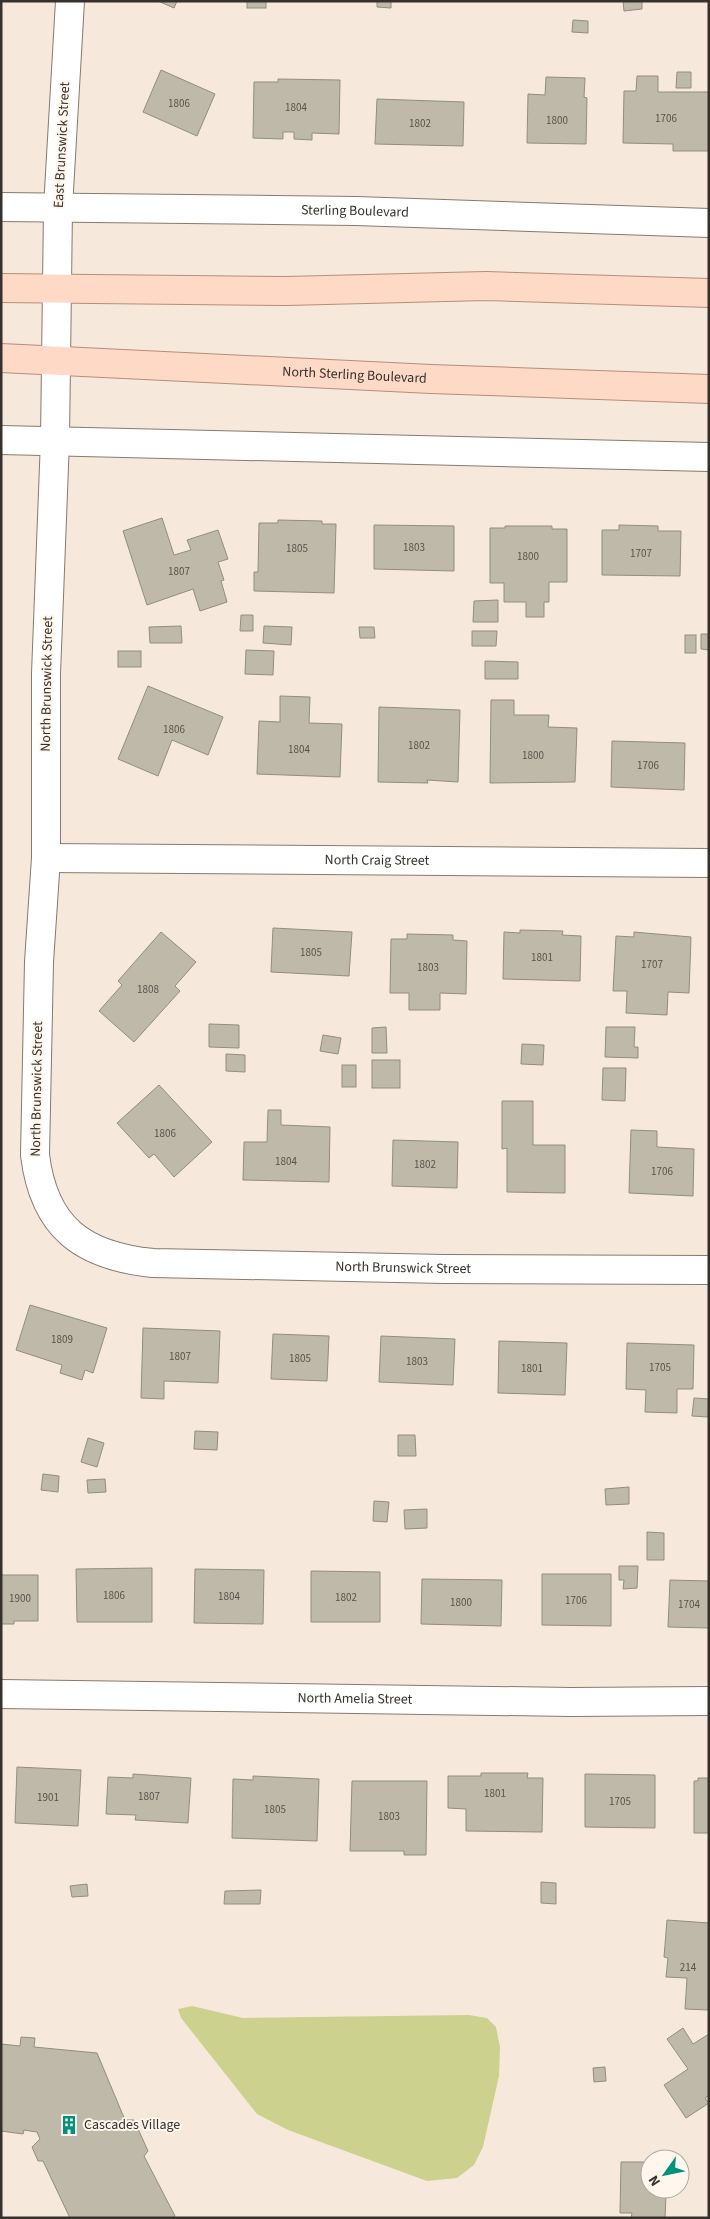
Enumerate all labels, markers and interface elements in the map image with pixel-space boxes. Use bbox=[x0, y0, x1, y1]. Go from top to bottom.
street label: East Brunswick Street bbox=[49, 81, 75, 209]
house number: 1806 bbox=[168, 96, 190, 111]
house number: 1804 bbox=[285, 100, 307, 115]
house number: 1706 bbox=[655, 111, 677, 126]
house number: 1800 bbox=[546, 113, 568, 128]
house number: 1802 bbox=[409, 116, 431, 131]
street label: Sterling Boulevard bbox=[301, 200, 409, 223]
street label: North Sterling Boulevard bbox=[282, 362, 427, 389]
house number: 1803 bbox=[403, 540, 425, 555]
house number: 1805 bbox=[286, 541, 308, 556]
house number: 1707 bbox=[630, 546, 652, 561]
house number: 1800 bbox=[517, 549, 539, 564]
house number: 1807 bbox=[168, 564, 190, 579]
street label: North Brunswick Street bbox=[36, 616, 58, 752]
house number: 1806 bbox=[163, 722, 185, 737]
house number: 1802 bbox=[408, 738, 430, 753]
house number: 1804 bbox=[288, 742, 310, 757]
house number: 1800 bbox=[522, 748, 544, 763]
house number: 1706 bbox=[637, 758, 659, 773]
street label: North Craig Street bbox=[325, 850, 430, 871]
house number: 1805 bbox=[300, 945, 322, 960]
house number: 1801 bbox=[531, 950, 553, 965]
house number: 1707 bbox=[641, 957, 663, 972]
house number: 1803 bbox=[417, 960, 439, 975]
house number: 1808 bbox=[137, 982, 159, 997]
street label: North Brunswick Street bbox=[26, 1021, 48, 1157]
house number: 1806 bbox=[154, 1126, 176, 1141]
house number: 1804 bbox=[275, 1154, 297, 1169]
house number: 1802 bbox=[414, 1157, 436, 1172]
house number: 1706 bbox=[651, 1164, 673, 1179]
street label: North Brunswick Street bbox=[335, 1257, 471, 1279]
house number: 1809 bbox=[51, 1332, 73, 1347]
house number: 1807 bbox=[169, 1349, 191, 1364]
house number: 1805 bbox=[289, 1351, 311, 1366]
house number: 1803 bbox=[406, 1354, 428, 1369]
house number: 1705 bbox=[649, 1360, 671, 1375]
house number: 1801 bbox=[521, 1361, 543, 1376]
house number: 1806 bbox=[103, 1588, 125, 1603]
house number: 1804 bbox=[218, 1589, 240, 1604]
house number: 1802 bbox=[335, 1590, 357, 1605]
house number: 1900 bbox=[9, 1591, 31, 1606]
house number: 1706 bbox=[565, 1593, 587, 1608]
house number: 1800 bbox=[450, 1595, 472, 1610]
house number: 1704 bbox=[678, 1597, 700, 1612]
street label: North Amelia Street bbox=[297, 1688, 413, 1710]
house number: 1801 bbox=[484, 1786, 506, 1801]
house number: 1807 bbox=[138, 1789, 160, 1804]
house number: 1901 bbox=[37, 1790, 59, 1805]
house number: 1705 bbox=[609, 1794, 631, 1809]
house number: 1805 bbox=[264, 1802, 286, 1817]
house number: 1803 bbox=[378, 1809, 400, 1824]
house number: 214 bbox=[680, 1960, 697, 1975]
building icon: Cascades Village bbox=[58, 2114, 80, 2136]
place label: Cascades Village bbox=[84, 2115, 180, 2135]
north arrow bbox=[640, 2149, 690, 2199]
text: N bbox=[644, 2171, 666, 2190]

